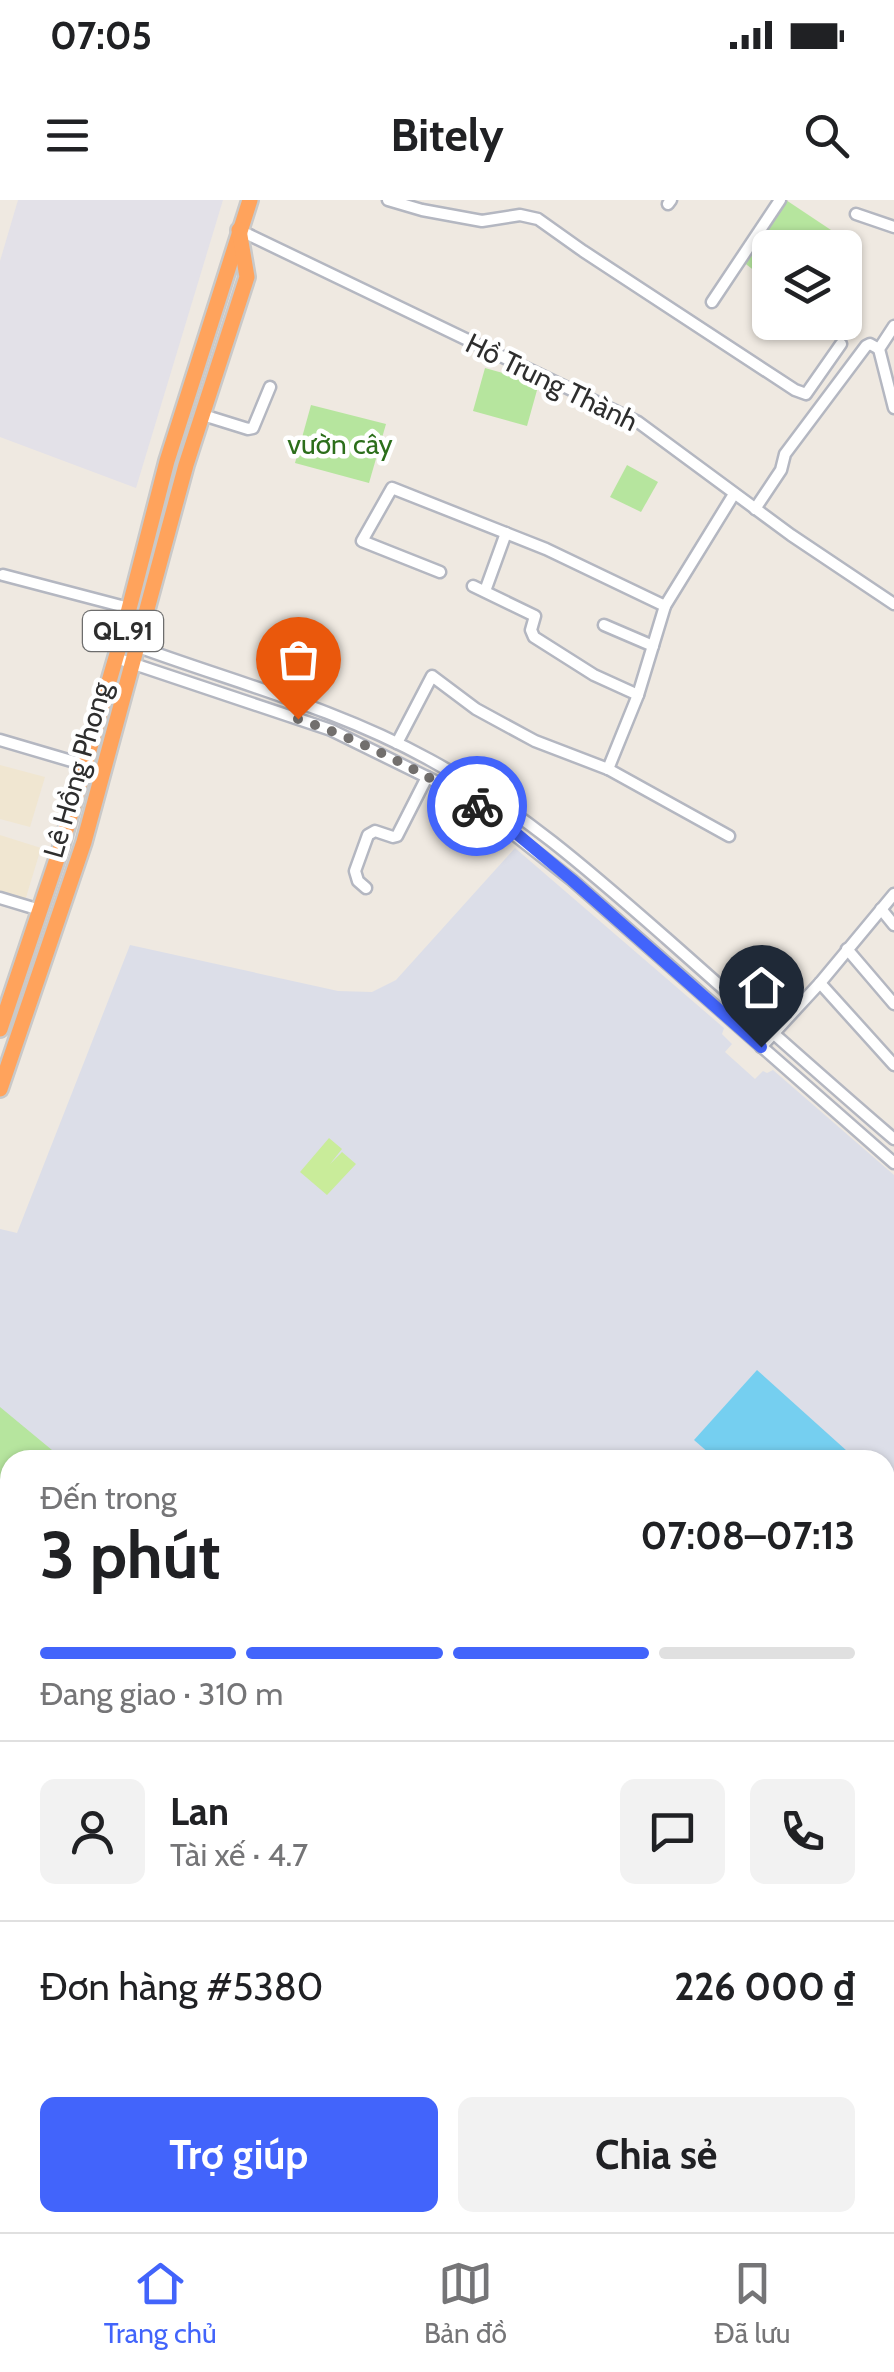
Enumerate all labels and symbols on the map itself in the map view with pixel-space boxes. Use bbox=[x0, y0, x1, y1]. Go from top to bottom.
street label: Hồ Trung Thành bbox=[460, 326, 644, 438]
park label: vườn cây bbox=[287, 427, 393, 461]
road number: QL.91 bbox=[83, 611, 163, 651]
pin bbox=[256, 617, 341, 720]
street label: Lê Hồng Phong bbox=[36, 677, 119, 862]
courier bbox=[427, 756, 527, 856]
pin bbox=[719, 945, 804, 1048]

